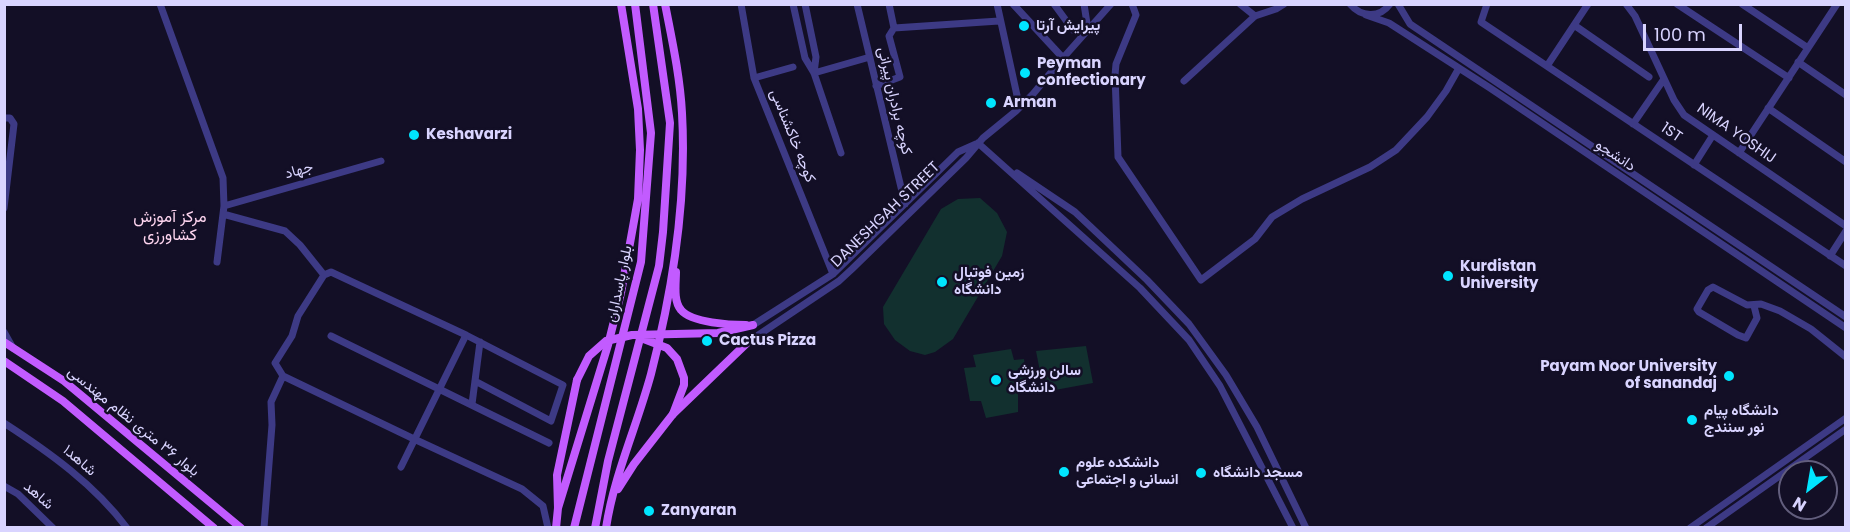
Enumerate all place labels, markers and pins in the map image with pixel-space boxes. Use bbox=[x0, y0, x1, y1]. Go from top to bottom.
place label: پیرایش آرتا bbox=[1036, 17, 1100, 35]
marker: پیرایش آرتا bbox=[1017, 19, 1031, 33]
place label: Peyman confectionary bbox=[1037, 55, 1146, 90]
marker: Peyman confectionary bbox=[1018, 66, 1032, 80]
place label: Arman bbox=[1003, 94, 1057, 112]
marker: Arman bbox=[984, 96, 998, 110]
place label: Keshavarzi bbox=[426, 126, 512, 144]
marker: Keshavarzi bbox=[407, 128, 421, 142]
place label: Kurdistan University bbox=[1460, 258, 1539, 293]
place label: زمین فوتبال دانشگاه bbox=[954, 264, 1024, 299]
marker: Kurdistan University bbox=[1441, 269, 1455, 283]
marker: زمین فوتبال دانشگاه bbox=[935, 275, 949, 289]
place label: Cactus Pizza bbox=[719, 332, 816, 350]
marker: Cactus Pizza bbox=[700, 334, 714, 348]
place label: Payam Noor University of sanandaj bbox=[1540, 358, 1717, 393]
place label: سالن ورزشی دانشگاه bbox=[1008, 362, 1081, 397]
marker: Payam Noor University of sanandaj bbox=[1722, 369, 1736, 383]
marker: سالن ورزشی دانشگاه bbox=[989, 373, 1003, 387]
place label: دانشگاه پیام نور سنندج bbox=[1704, 402, 1779, 437]
marker: دانشگاه پیام نور سنندج bbox=[1685, 413, 1699, 427]
place label: دانشکده علوم انسانی و اجتماعی bbox=[1076, 454, 1179, 489]
place label: مسجد دانشگاه bbox=[1213, 464, 1303, 482]
marker: دانشکده علوم انسانی و اجتماعی bbox=[1057, 465, 1071, 479]
marker: مسجد دانشگاه bbox=[1194, 466, 1208, 480]
place label: Zanyaran bbox=[661, 502, 737, 520]
marker: Zanyaran bbox=[642, 504, 656, 518]

